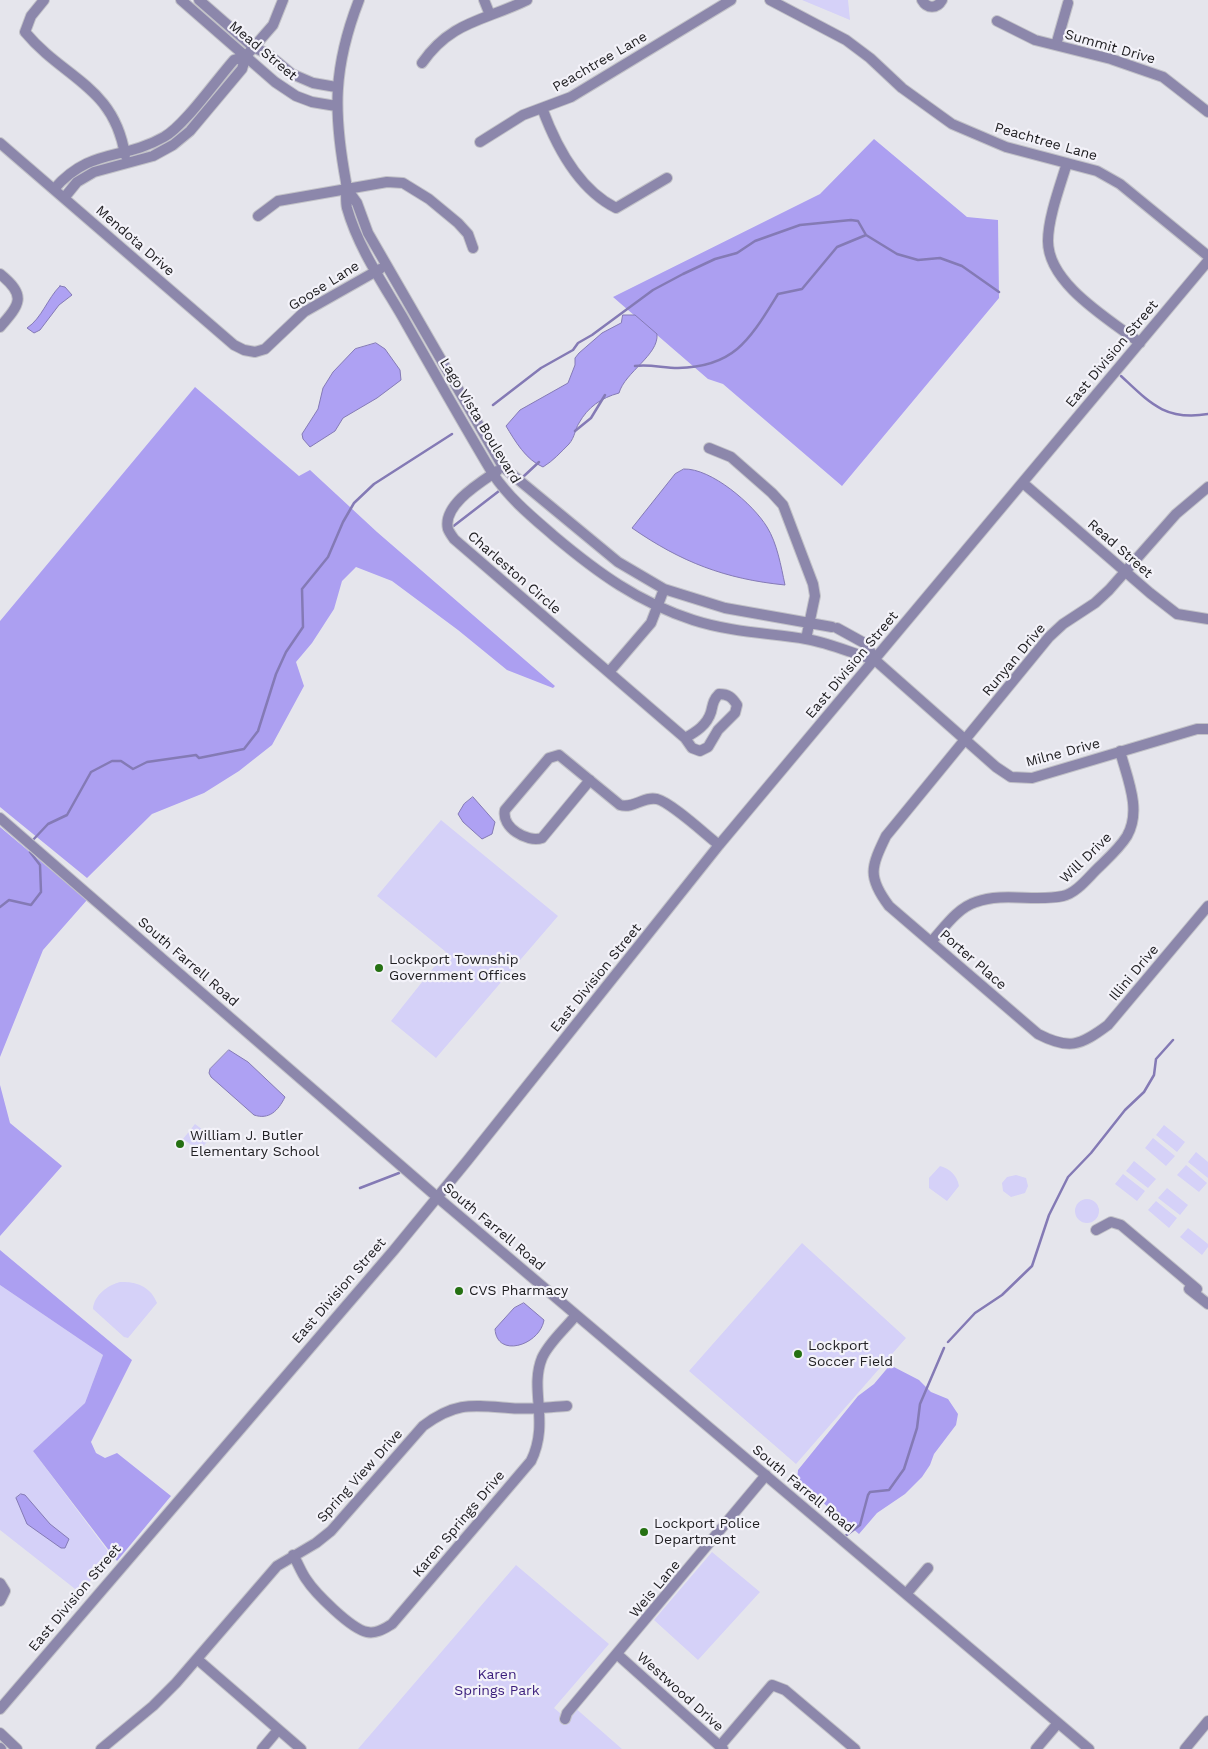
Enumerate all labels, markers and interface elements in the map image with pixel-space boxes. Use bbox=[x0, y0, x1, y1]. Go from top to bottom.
street label: Mead Street bbox=[226, 18, 300, 84]
street label: Summit Drive bbox=[1063, 26, 1157, 68]
street label: Peachtree Lane bbox=[550, 28, 650, 96]
street label: Peachtree Lane bbox=[993, 119, 1099, 165]
street label: Mendota Drive bbox=[92, 202, 178, 280]
street label: Goose Lane bbox=[286, 258, 362, 314]
street label: East Division Street bbox=[1062, 297, 1162, 411]
street label: Lago Vista Boulevard bbox=[436, 355, 524, 487]
street label: Read Street bbox=[1084, 516, 1156, 582]
street label: Charleston Circle bbox=[464, 528, 564, 618]
street label: East Division Street bbox=[802, 608, 902, 722]
street label: Runyan Drive bbox=[979, 620, 1049, 700]
street label: Milne Drive bbox=[1024, 735, 1102, 771]
street label: Will Drive bbox=[1057, 829, 1115, 887]
street label: South Farrell Road bbox=[134, 914, 242, 1010]
street label: East Division Street bbox=[547, 920, 645, 1036]
street label: Porter Place bbox=[936, 926, 1010, 994]
street label: Illini Drive bbox=[1106, 941, 1162, 1005]
place label: Lockport Township Government Offices bbox=[389, 952, 526, 984]
marker: Lockport Township Government Offices bbox=[373, 962, 385, 974]
place label: William J. Butler Elementary School bbox=[190, 1128, 319, 1160]
marker: William J. Butler Elementary School bbox=[174, 1138, 186, 1150]
street label: South Farrell Road bbox=[440, 1179, 548, 1275]
street label: East Division Street bbox=[288, 1235, 390, 1347]
place label: CVS Pharmacy bbox=[469, 1283, 568, 1299]
marker: CVS Pharmacy bbox=[453, 1285, 465, 1297]
place label: Lockport Soccer Field bbox=[808, 1338, 893, 1370]
marker: Lockport Soccer Field bbox=[792, 1348, 804, 1360]
street label: Spring View Drive bbox=[314, 1426, 406, 1526]
street label: South Farrell Road bbox=[749, 1441, 857, 1537]
street label: Karen Springs Drive bbox=[409, 1467, 509, 1581]
place label: Lockport Police Department bbox=[654, 1516, 760, 1548]
marker: Lockport Police Department bbox=[638, 1526, 650, 1538]
street label: East Division Street bbox=[25, 1541, 125, 1655]
street label: Weis Lane bbox=[626, 1557, 684, 1621]
street label: Westwood Drive bbox=[633, 1649, 727, 1735]
park label: Karen Springs Park bbox=[454, 1667, 540, 1700]

